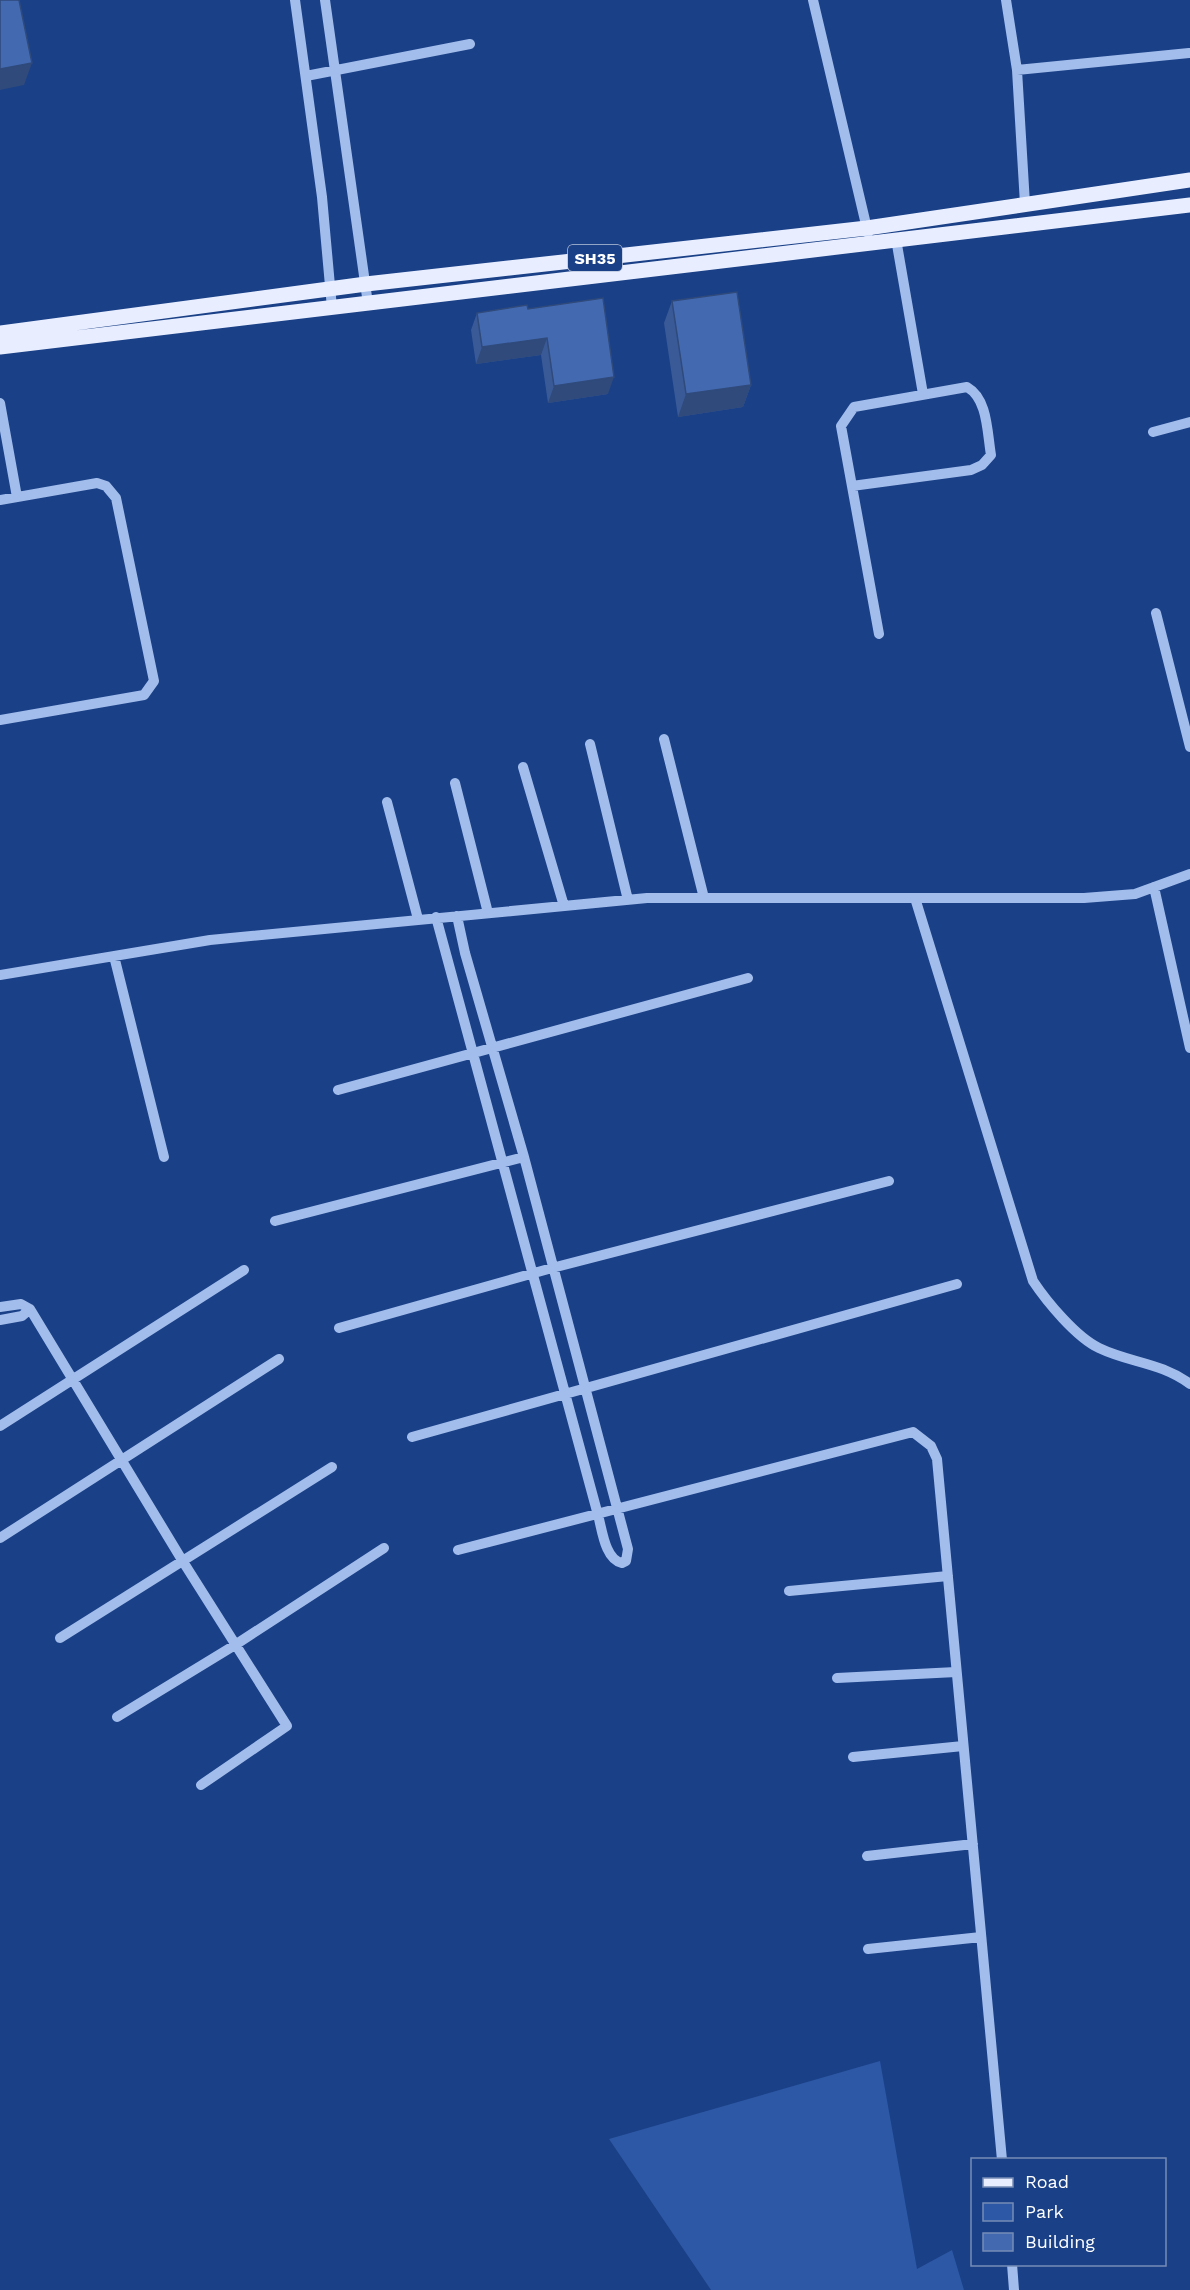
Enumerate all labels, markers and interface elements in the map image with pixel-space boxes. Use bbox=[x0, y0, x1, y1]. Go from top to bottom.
road number: SH35 bbox=[568, 245, 622, 271]
legend bbox=[971, 2158, 1166, 2266]
text: Road bbox=[1025, 2171, 1069, 2192]
text: Park bbox=[1025, 2201, 1064, 2222]
text: Building bbox=[1025, 2231, 1095, 2252]

